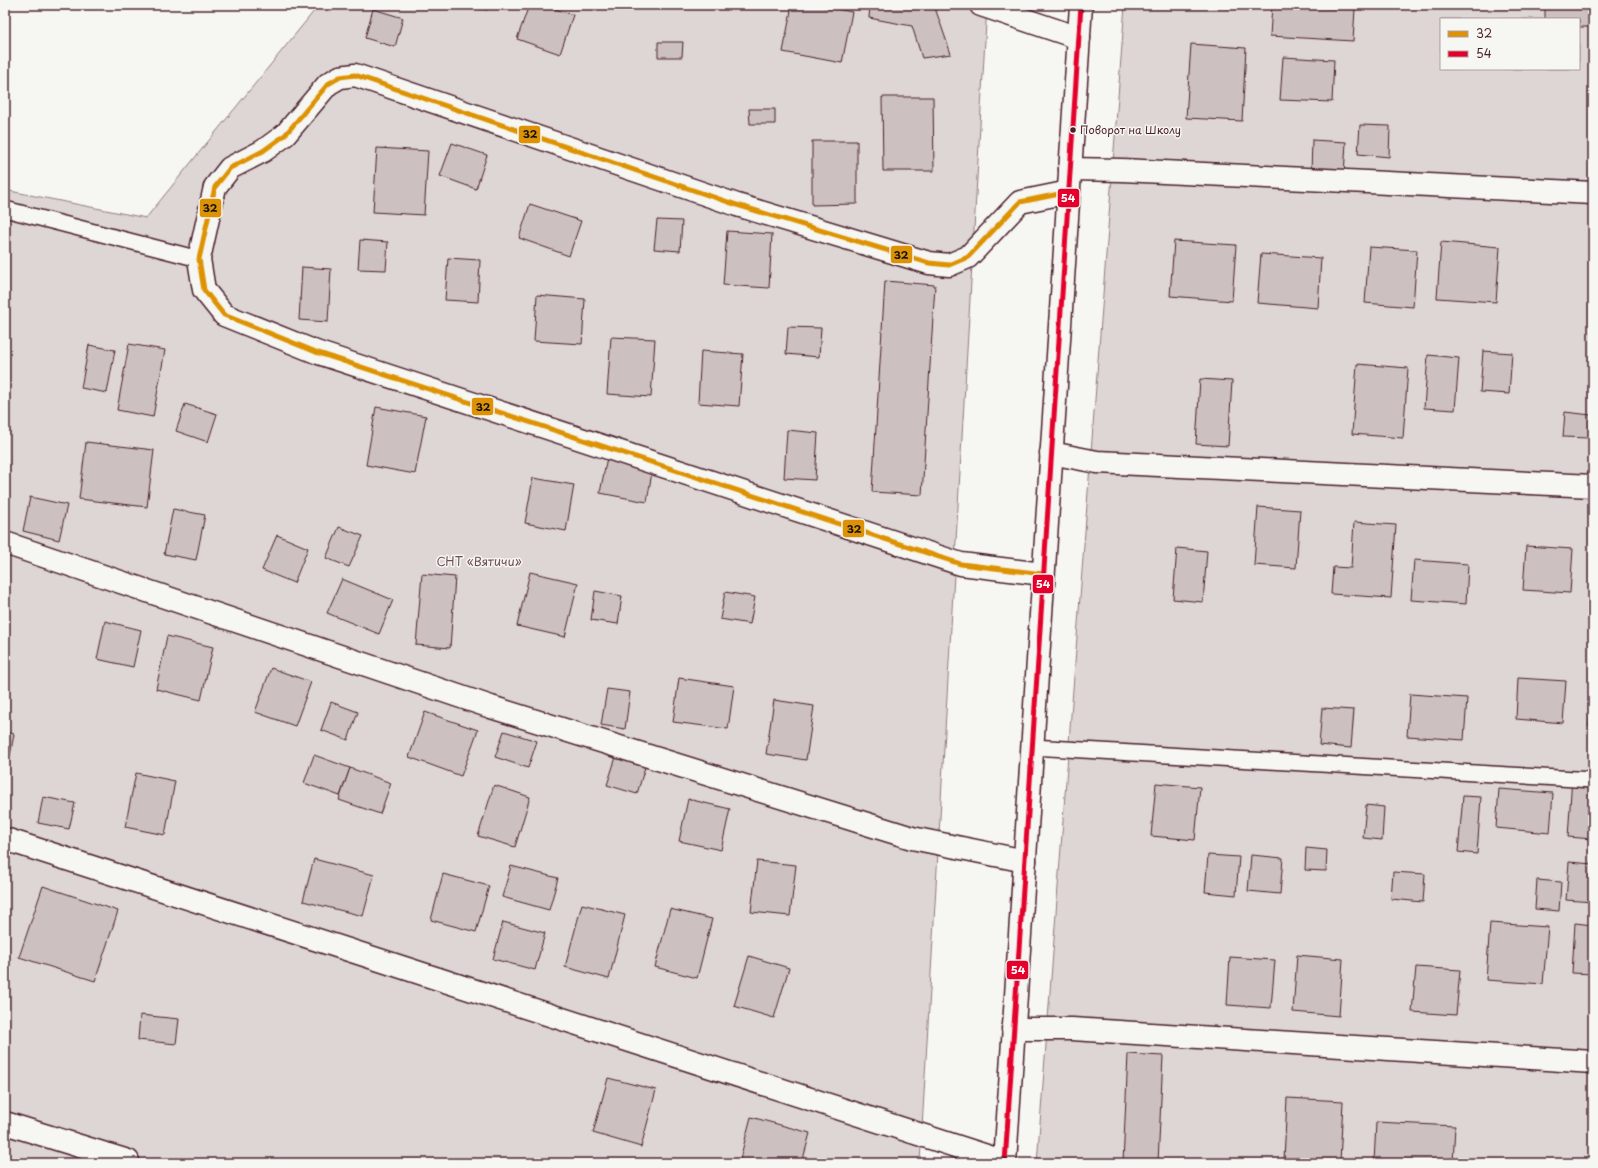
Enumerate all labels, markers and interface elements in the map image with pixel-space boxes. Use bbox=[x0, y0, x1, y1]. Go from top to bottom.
legend bbox=[1440, 18, 1580, 70]
text: 32 bbox=[1476, 24, 1492, 42]
text: 54 bbox=[1476, 44, 1492, 62]
place label: Поворот на Школу bbox=[1080, 121, 1181, 138]
line badge: 32 bbox=[518, 125, 541, 144]
text: 32 bbox=[523, 125, 538, 142]
marker: Поворот на Школу bbox=[1068, 125, 1078, 135]
line badge: 54 bbox=[1057, 188, 1080, 208]
text: 54 bbox=[1061, 189, 1076, 206]
line badge: 32 bbox=[199, 198, 222, 218]
text: 32 bbox=[203, 199, 218, 216]
line badge: 32 bbox=[890, 245, 913, 264]
text: 32 bbox=[894, 246, 909, 263]
line badge: 32 bbox=[471, 397, 494, 416]
text: 32 bbox=[476, 398, 491, 415]
line badge: 32 bbox=[842, 519, 865, 538]
text: 32 bbox=[847, 520, 862, 537]
park label: СНТ «Вятичи» bbox=[436, 552, 522, 570]
line badge: 54 bbox=[1032, 574, 1054, 594]
text: 54 bbox=[1036, 575, 1051, 592]
line badge: 54 bbox=[1006, 960, 1029, 980]
text: 54 bbox=[1011, 961, 1026, 978]

